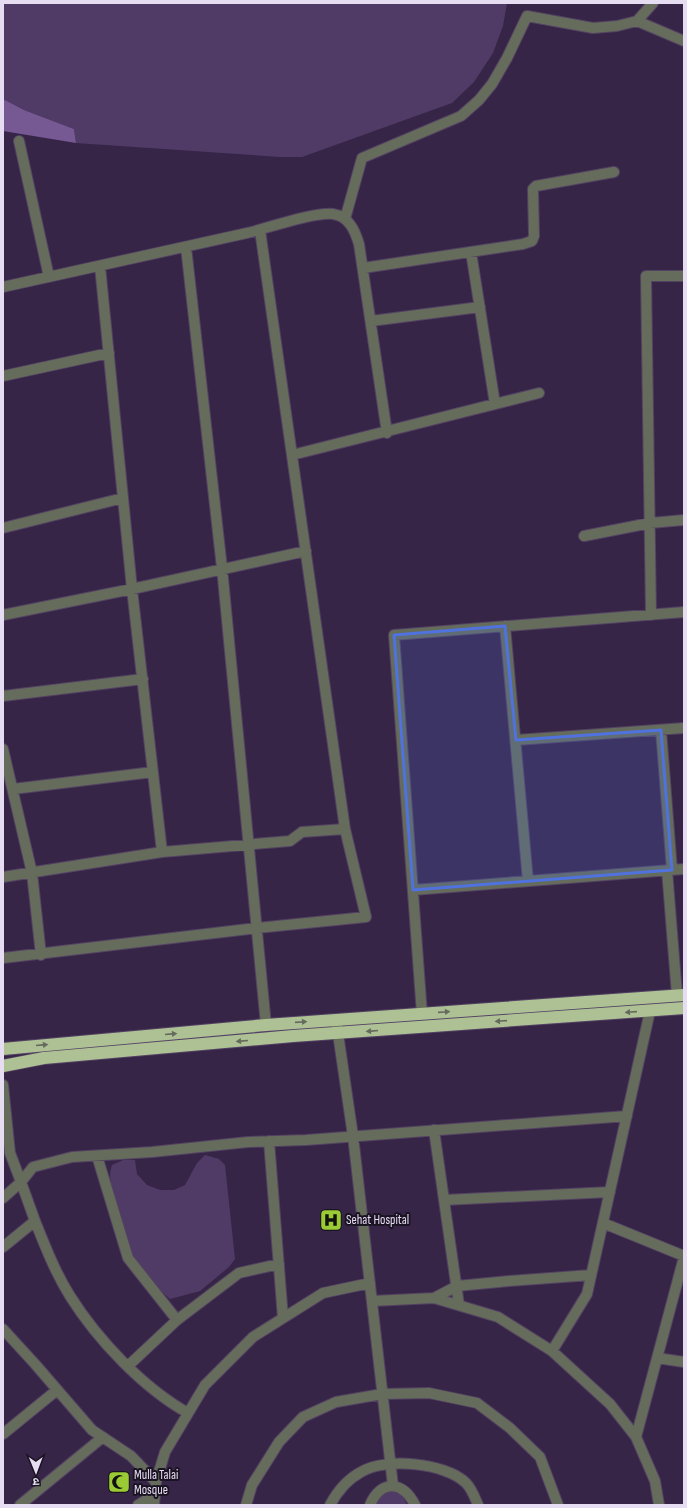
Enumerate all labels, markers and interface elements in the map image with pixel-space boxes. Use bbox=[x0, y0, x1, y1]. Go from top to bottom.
one-way arrow bbox=[625, 1008, 637, 1015]
one-way arrow bbox=[438, 1009, 450, 1016]
one-way arrow bbox=[495, 1018, 507, 1025]
one-way arrow bbox=[295, 1019, 307, 1026]
one-way arrow bbox=[366, 1028, 378, 1035]
one-way arrow bbox=[165, 1030, 177, 1037]
one-way arrow bbox=[236, 1037, 248, 1044]
one-way arrow bbox=[36, 1042, 48, 1049]
hospital icon: Sehat Hospital bbox=[318, 1207, 344, 1233]
place label: Sehat Hospital bbox=[346, 1212, 409, 1228]
north arrow bbox=[16, 1452, 56, 1492]
place label: Mulla Talai Mosque bbox=[134, 1467, 178, 1498]
mosque icon: Mulla Talai Mosque bbox=[106, 1469, 132, 1495]
text: उ bbox=[32, 1475, 39, 1488]

